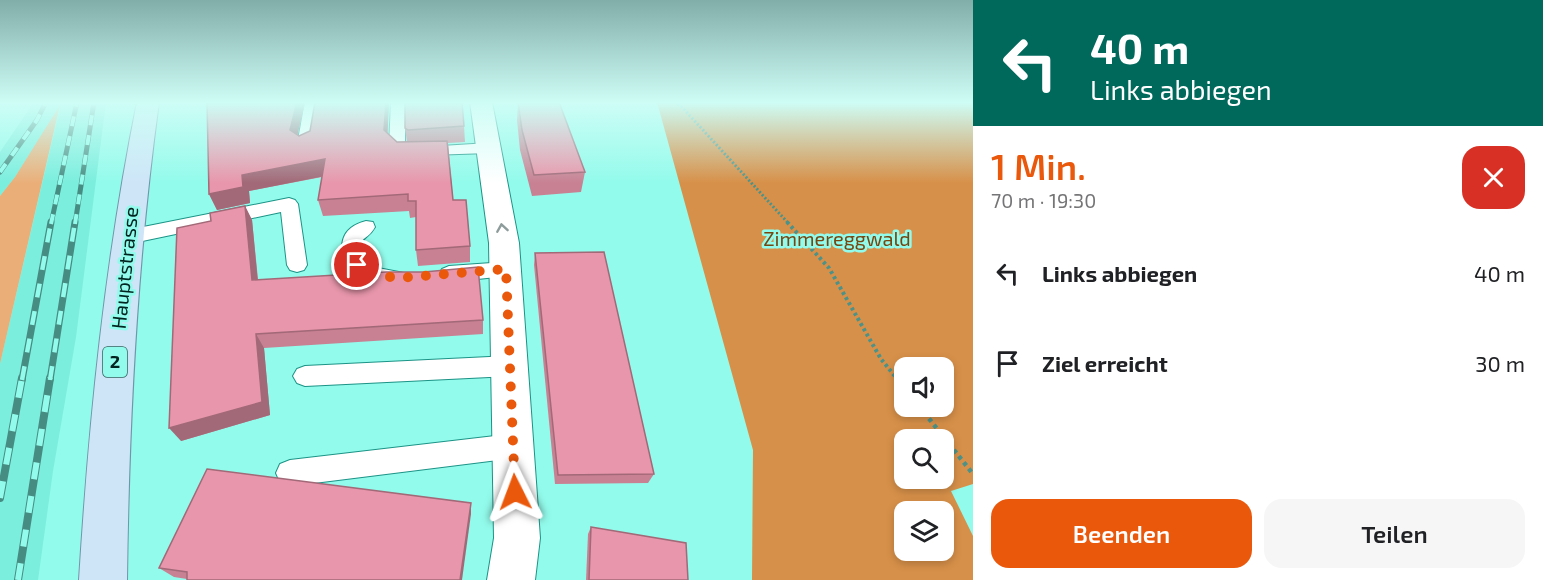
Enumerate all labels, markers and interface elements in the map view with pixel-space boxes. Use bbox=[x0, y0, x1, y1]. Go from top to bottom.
text: 40 m bbox=[1090, 22, 1189, 72]
icon: left bbox=[991, 24, 1069, 102]
text: Links abbiegen bbox=[1090, 73, 1272, 105]
text: 1 Min. bbox=[991, 144, 1086, 187]
button: close bbox=[1462, 146, 1525, 209]
text: 70 m · 19:30 bbox=[991, 188, 1096, 212]
street label: Hauptstrasse bbox=[106, 206, 142, 330]
one-way arrow bbox=[496, 224, 509, 234]
park label: Zimmereggwald bbox=[763, 226, 911, 250]
pin bbox=[331, 239, 382, 290]
icon: arrive bbox=[340, 248, 373, 281]
icon: left bbox=[991, 257, 1024, 290]
text: Links abbiegen bbox=[1042, 260, 1197, 286]
text: 40 m bbox=[1474, 260, 1525, 286]
road number: 2 bbox=[103, 347, 127, 377]
icon: arrive bbox=[991, 347, 1024, 380]
text: Ziel erreicht bbox=[1042, 350, 1168, 376]
text: 30 m bbox=[1475, 350, 1525, 376]
map controls bbox=[894, 357, 954, 561]
button: sound bbox=[894, 357, 954, 417]
button: search bbox=[894, 429, 954, 489]
position arrow bbox=[483, 460, 547, 524]
button: Beenden bbox=[991, 499, 1252, 568]
button: Teilen bbox=[1264, 499, 1525, 568]
button: layers bbox=[894, 501, 954, 561]

